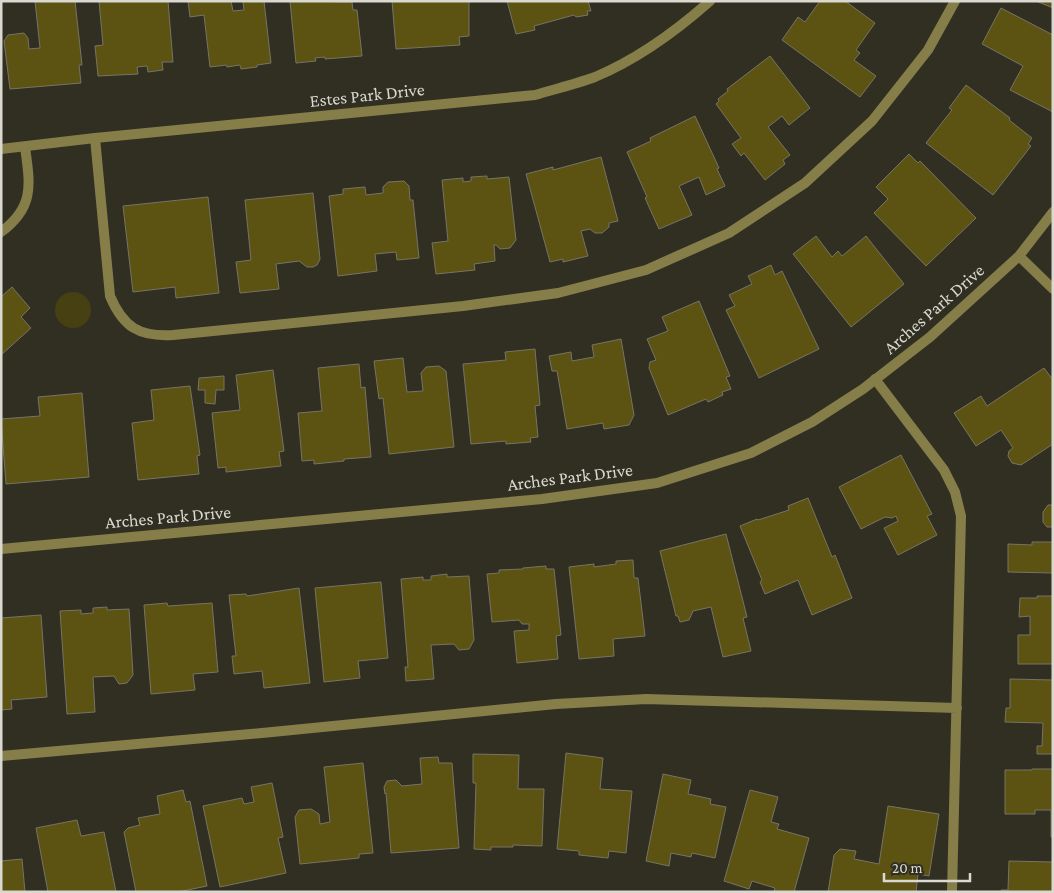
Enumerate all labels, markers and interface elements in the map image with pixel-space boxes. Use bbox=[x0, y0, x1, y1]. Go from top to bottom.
street label: Estes Park Drive bbox=[309, 79, 426, 111]
street label: Arches Park Drive bbox=[880, 260, 988, 358]
street label: Arches Park Drive bbox=[506, 459, 634, 495]
street label: Arches Park Drive bbox=[104, 502, 232, 532]
scale bar bbox=[884, 850, 970, 882]
text: 20 m bbox=[892, 860, 923, 876]

